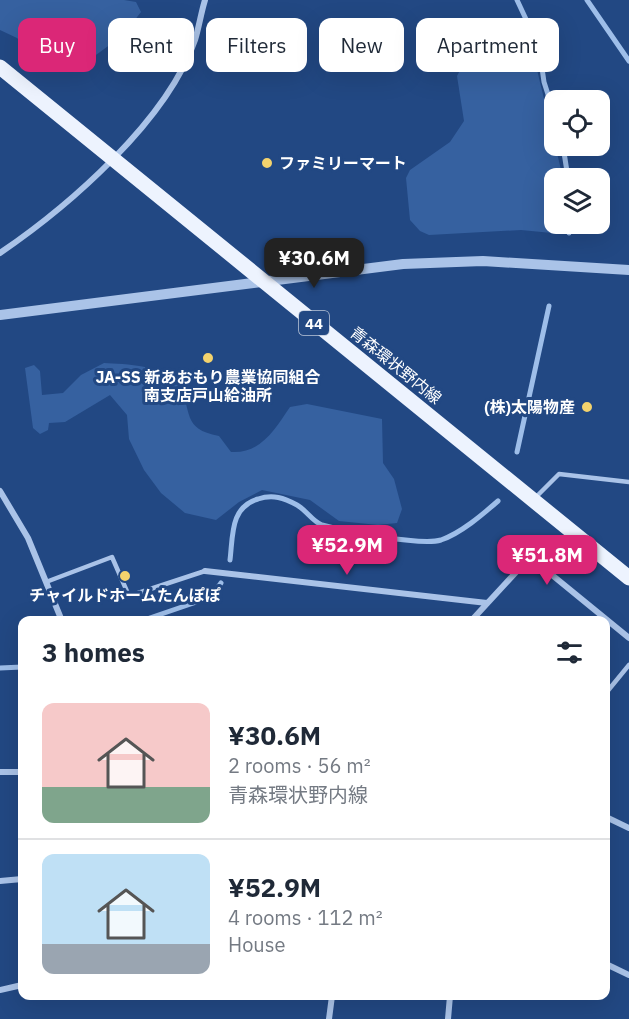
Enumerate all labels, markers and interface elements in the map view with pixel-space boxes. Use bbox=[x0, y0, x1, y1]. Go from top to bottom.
chip: Buy bbox=[18, 18, 96, 72]
chip: Rent bbox=[108, 18, 194, 72]
chip: Filters bbox=[206, 18, 307, 72]
chip: New bbox=[319, 18, 404, 72]
chip: Apartment bbox=[416, 18, 559, 72]
map controls bbox=[544, 90, 610, 234]
button: locate bbox=[544, 90, 610, 156]
place label: ファミリーマート bbox=[279, 153, 407, 173]
marker: ファミリーマート bbox=[260, 156, 274, 170]
button: layers bbox=[544, 168, 610, 234]
pin: ¥30.6M bbox=[265, 238, 363, 289]
text: ¥30.6M bbox=[278, 244, 350, 271]
road number: 44 bbox=[299, 311, 329, 335]
street label: 青森環状野内線 bbox=[346, 322, 446, 408]
marker: JA-SS 新あおもり農業協同組合 南支店戸山給油所 bbox=[201, 351, 215, 365]
place label: JA-SS 新あおもり農業協同組合 南支店戸山給油所 bbox=[96, 367, 320, 405]
place label: (株)太陽物産 bbox=[484, 397, 575, 417]
marker: (株)太陽物産 bbox=[580, 400, 594, 414]
pin: ¥52.9M bbox=[298, 525, 396, 576]
text: ¥52.9M bbox=[311, 531, 383, 558]
pin: ¥51.8M bbox=[498, 535, 596, 586]
text: ¥51.8M bbox=[511, 541, 583, 568]
marker: チャイルドホームたんぽぽ bbox=[118, 569, 132, 583]
place label: チャイルドホームたんぽぽ bbox=[29, 585, 221, 605]
text: 3 homes bbox=[42, 635, 145, 669]
icon: filters bbox=[553, 636, 586, 669]
text: ¥30.6M bbox=[228, 718, 321, 752]
icon: home bbox=[90, 727, 162, 799]
text: 2 rooms · 56 m² bbox=[228, 752, 371, 779]
text: 青森環状野内線 bbox=[228, 781, 368, 808]
text: ¥52.9M bbox=[228, 870, 321, 904]
icon: home bbox=[90, 878, 162, 950]
text: 4 rooms · 112 m² bbox=[228, 904, 383, 931]
text: House bbox=[228, 931, 285, 958]

